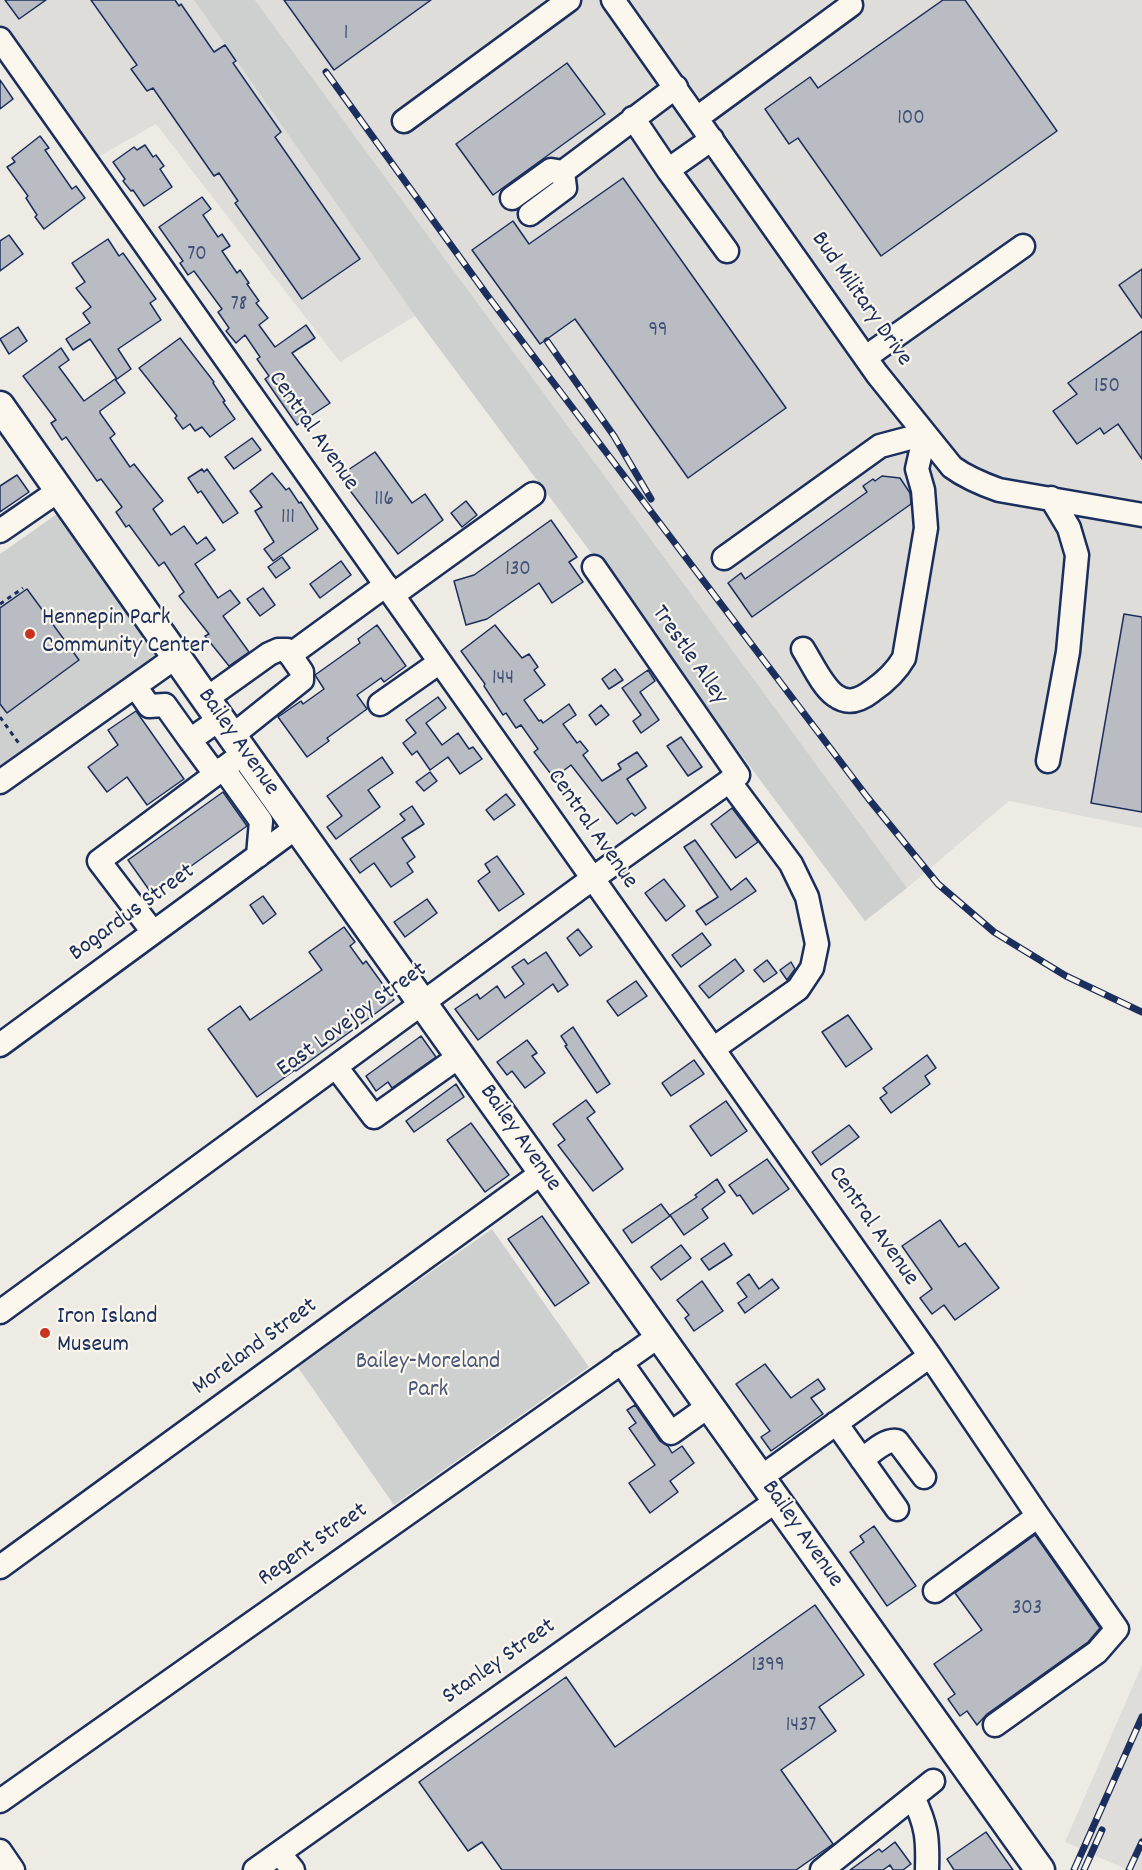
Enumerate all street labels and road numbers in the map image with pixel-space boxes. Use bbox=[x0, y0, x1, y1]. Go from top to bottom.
street label: Bud Military Drive bbox=[803, 227, 917, 373]
street label: Central Avenue bbox=[260, 367, 364, 497]
street label: Trestle Alley bbox=[643, 601, 733, 711]
street label: Bailey Avenue bbox=[190, 684, 284, 802]
street label: Central Avenue bbox=[539, 765, 643, 895]
street label: Bogardus Street bbox=[65, 859, 201, 969]
street label: East Lovejoy Street bbox=[272, 957, 434, 1085]
street label: Bailey Avenue bbox=[472, 1080, 566, 1198]
street label: Central Avenue bbox=[820, 1162, 924, 1292]
street label: Moreland Street bbox=[188, 1293, 324, 1403]
street label: Bailey Avenue bbox=[754, 1476, 848, 1594]
street label: Regent Street bbox=[254, 1498, 374, 1594]
street label: Stanley Street bbox=[438, 1613, 562, 1713]

